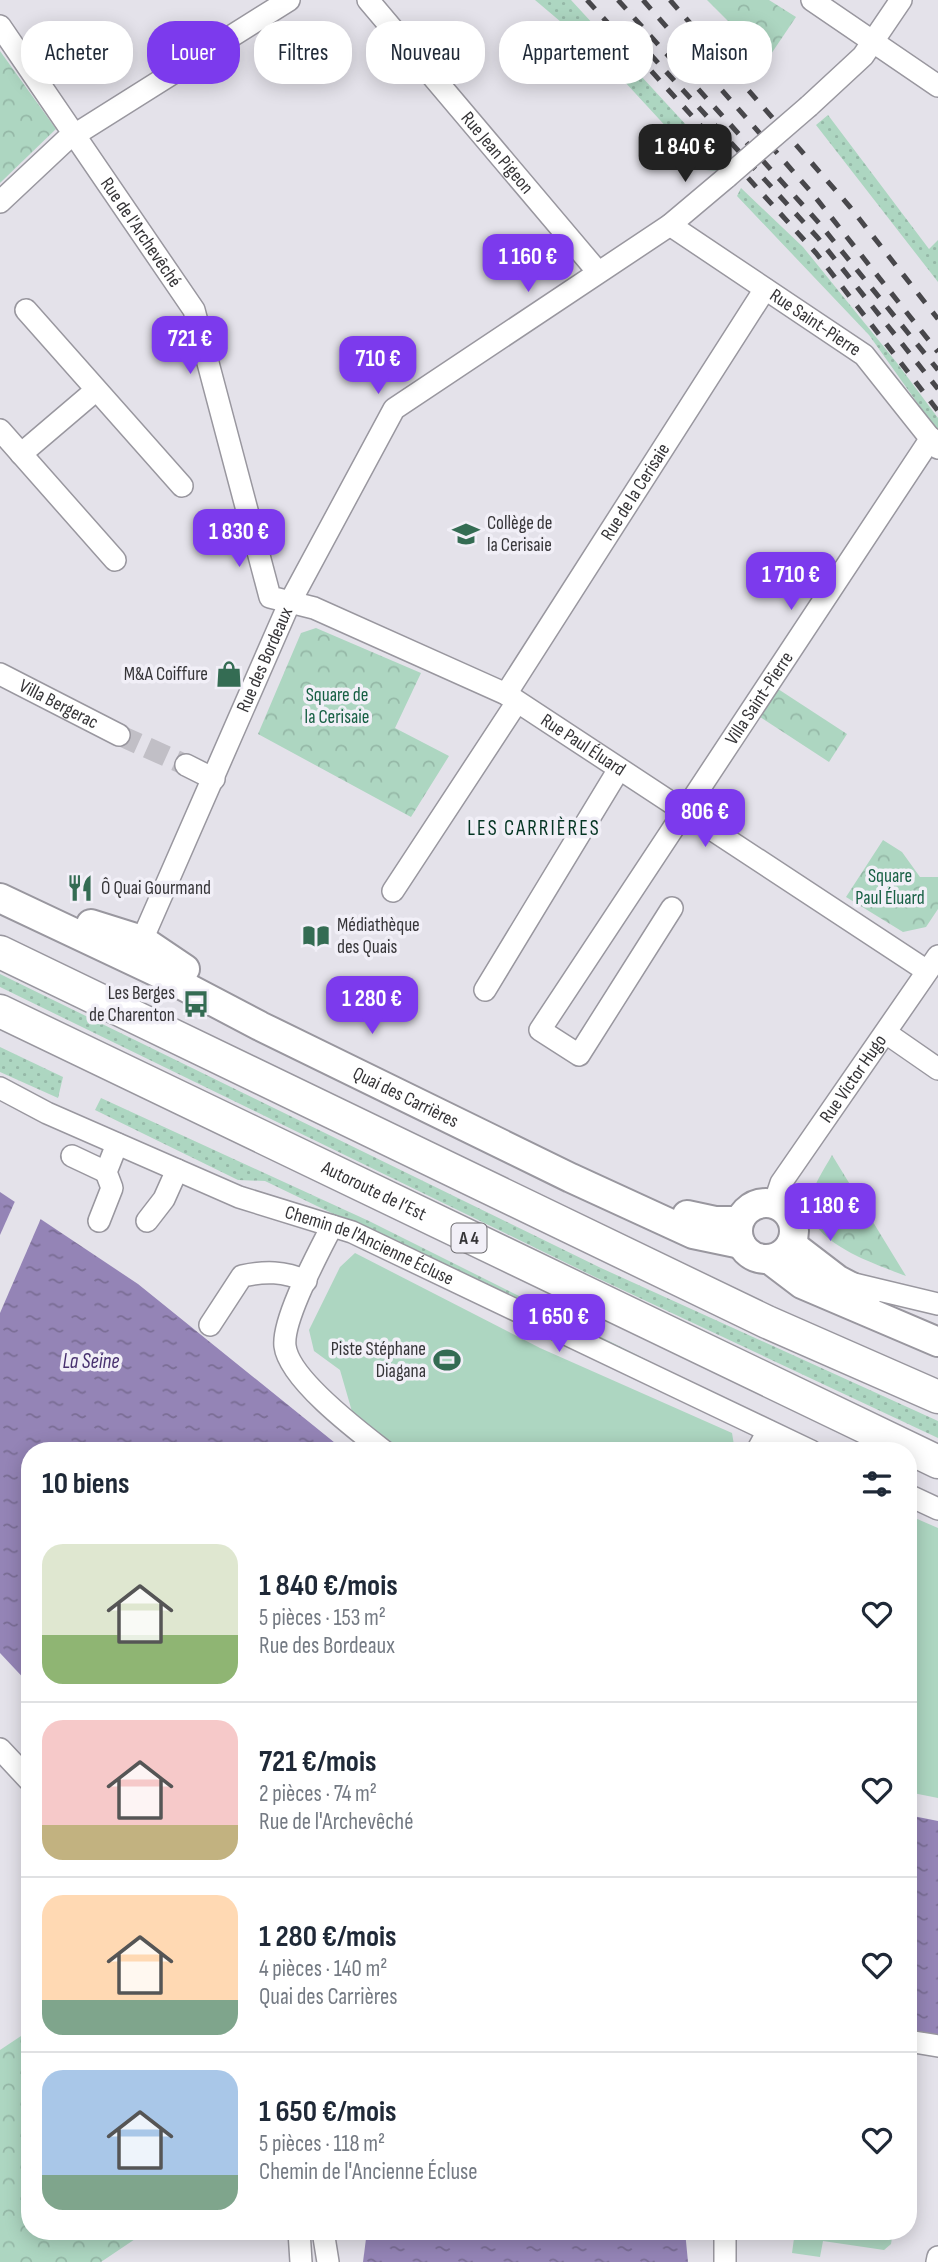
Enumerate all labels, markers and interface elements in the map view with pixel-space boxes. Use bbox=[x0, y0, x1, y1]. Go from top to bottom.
chip: Acheter bbox=[21, 21, 133, 84]
chip: Louer bbox=[147, 21, 240, 84]
chip: Filtres bbox=[254, 21, 352, 84]
chip: Nouveau bbox=[366, 21, 485, 84]
chip: Appartement bbox=[499, 21, 653, 84]
chip: Maison bbox=[667, 21, 772, 84]
street label: Rue Jean Pigeon bbox=[456, 107, 538, 198]
pin: 1 840 € bbox=[620, 124, 750, 184]
text: 1 840 € bbox=[655, 133, 715, 161]
street label: Rue de l'Archevêché bbox=[96, 173, 187, 292]
pin: 1 160 € bbox=[463, 234, 593, 294]
text: 1 160 € bbox=[499, 243, 557, 271]
street label: Rue Saint-Pierre bbox=[765, 284, 865, 361]
pin: 721 € bbox=[141, 316, 239, 376]
text: 721 € bbox=[168, 325, 212, 353]
pin: 710 € bbox=[329, 336, 427, 396]
text: 710 € bbox=[355, 345, 401, 373]
street label: Rue de la Cerisaie bbox=[596, 439, 675, 545]
pin: 1 830 € bbox=[174, 510, 304, 569]
place label: Collège de la Cerisaie bbox=[487, 512, 552, 557]
text: 1 830 € bbox=[209, 518, 269, 546]
school or university icon: Collège de la Cerisaie bbox=[451, 519, 481, 549]
pin: 1 710 € bbox=[726, 552, 856, 612]
text: 1 710 € bbox=[762, 561, 820, 589]
street label: Rue des Bordeaux bbox=[232, 604, 298, 716]
street label: Villa Saint-Pierre bbox=[720, 647, 798, 749]
shop icon: M&A Coiffure bbox=[214, 659, 244, 689]
place label: M&A Coiffure bbox=[124, 663, 208, 686]
street label: Villa Bergerac bbox=[15, 674, 102, 734]
park label: Square de la Cerisaie bbox=[305, 684, 369, 729]
street label: Rue Paul Éluard bbox=[536, 709, 630, 781]
pin: 806 € bbox=[656, 790, 754, 849]
text: 806 € bbox=[681, 798, 729, 826]
district label: LES CARRIÈRES bbox=[467, 816, 601, 841]
park label: Square Paul Éluard bbox=[855, 865, 925, 910]
restaurant icon: Ô Quai Gourmand bbox=[65, 873, 95, 903]
place label: Ô Quai Gourmand bbox=[101, 877, 211, 900]
place label: Médiathèque des Quais bbox=[337, 914, 420, 959]
library icon: Médiathèque des Quais bbox=[301, 921, 331, 951]
pin: 1 280 € bbox=[307, 976, 437, 1036]
place label: Les Berges de Charenton bbox=[89, 982, 175, 1027]
text: 1 280 € bbox=[342, 985, 402, 1013]
bus stop icon: Les Berges de Charenton bbox=[181, 989, 211, 1019]
street label: Rue Victor Hugo bbox=[815, 1030, 892, 1127]
street label: Quai des Carrières bbox=[349, 1062, 462, 1133]
street label: Autoroute de l’Est bbox=[317, 1156, 430, 1226]
pin: 1 180 € bbox=[765, 1184, 895, 1243]
text: 1 180 € bbox=[801, 1192, 859, 1220]
street label: Chemin de l'Ancienne Écluse bbox=[282, 1200, 457, 1290]
road number: A 4 bbox=[452, 1224, 486, 1252]
pin: 1 650 € bbox=[494, 1294, 624, 1354]
text: 1 650 € bbox=[529, 1303, 589, 1331]
place label: Piste Stéphane Diagana bbox=[331, 1338, 426, 1383]
sports icon: Piste Stéphane Diagana bbox=[432, 1345, 462, 1375]
water label: La Seine bbox=[63, 1349, 120, 1374]
icon: filters bbox=[858, 1465, 896, 1503]
text: 10 biens bbox=[42, 1466, 130, 1502]
text: 1 840 €/mois bbox=[259, 1568, 398, 1604]
icon: home bbox=[98, 1572, 182, 1656]
icon: heart bbox=[858, 1595, 896, 1633]
text: 5 pièces · 153 m² bbox=[259, 1604, 386, 1632]
text: Rue des Bordeaux bbox=[259, 1632, 395, 1660]
text: 721 €/mois bbox=[259, 1744, 377, 1780]
icon: home bbox=[98, 1748, 182, 1832]
icon: heart bbox=[858, 1771, 896, 1809]
text: 2 pièces · 74 m² bbox=[259, 1780, 377, 1808]
text: Rue de l'Archevêché bbox=[259, 1808, 413, 1836]
text: 1 280 €/mois bbox=[259, 1919, 397, 1955]
icon: home bbox=[98, 1923, 182, 2007]
icon: heart bbox=[858, 1946, 896, 1984]
text: 4 pièces · 140 m² bbox=[259, 1955, 387, 1983]
text: Quai des Carrières bbox=[259, 1983, 398, 2011]
text: 1 650 €/mois bbox=[259, 2094, 397, 2130]
icon: home bbox=[98, 2098, 182, 2182]
icon: heart bbox=[858, 2121, 896, 2159]
text: 5 pièces · 118 m² bbox=[259, 2130, 385, 2158]
text: Chemin de l'Ancienne Écluse bbox=[259, 2158, 478, 2186]

